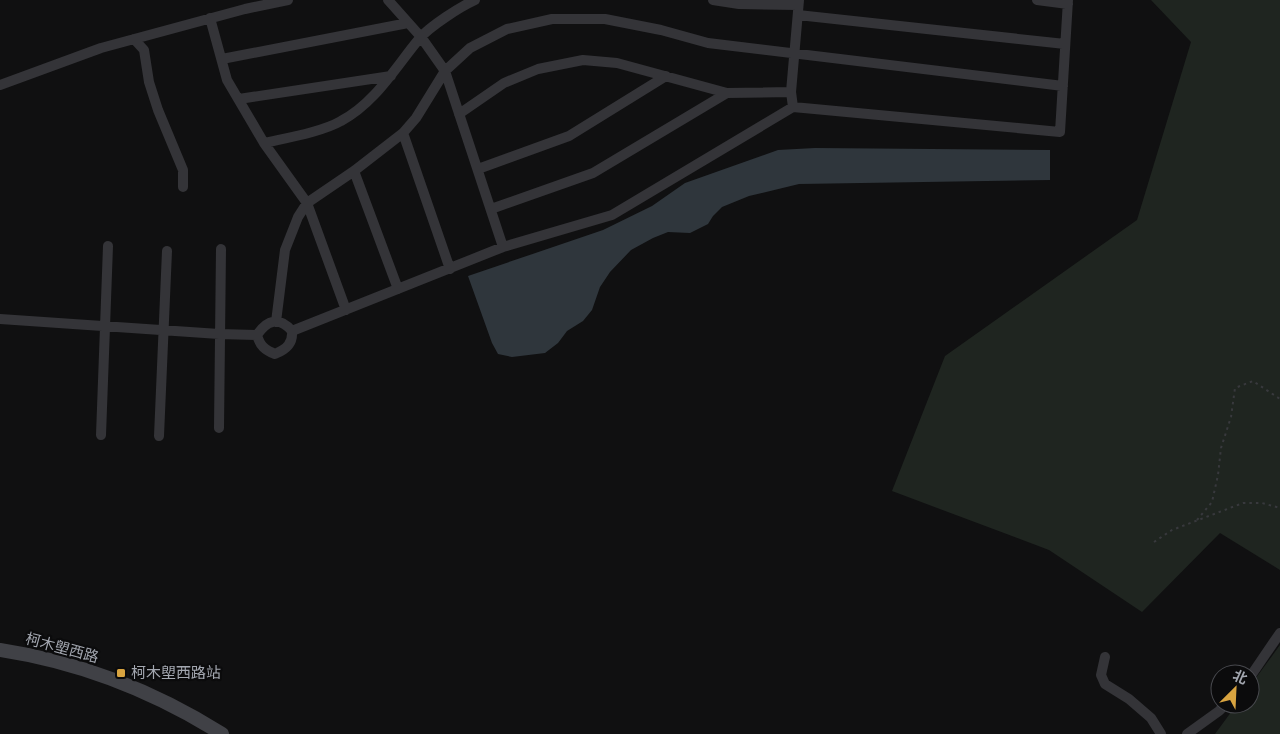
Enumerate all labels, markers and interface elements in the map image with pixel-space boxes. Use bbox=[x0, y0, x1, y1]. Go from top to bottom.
street label: 柯木塱西路 bbox=[23, 630, 101, 666]
place label: 柯木塱西路站 bbox=[131, 664, 221, 682]
north arrow bbox=[1210, 664, 1260, 714]
marker: 柯木塱西路站 bbox=[115, 667, 127, 679]
text: 北 bbox=[1230, 667, 1250, 688]

